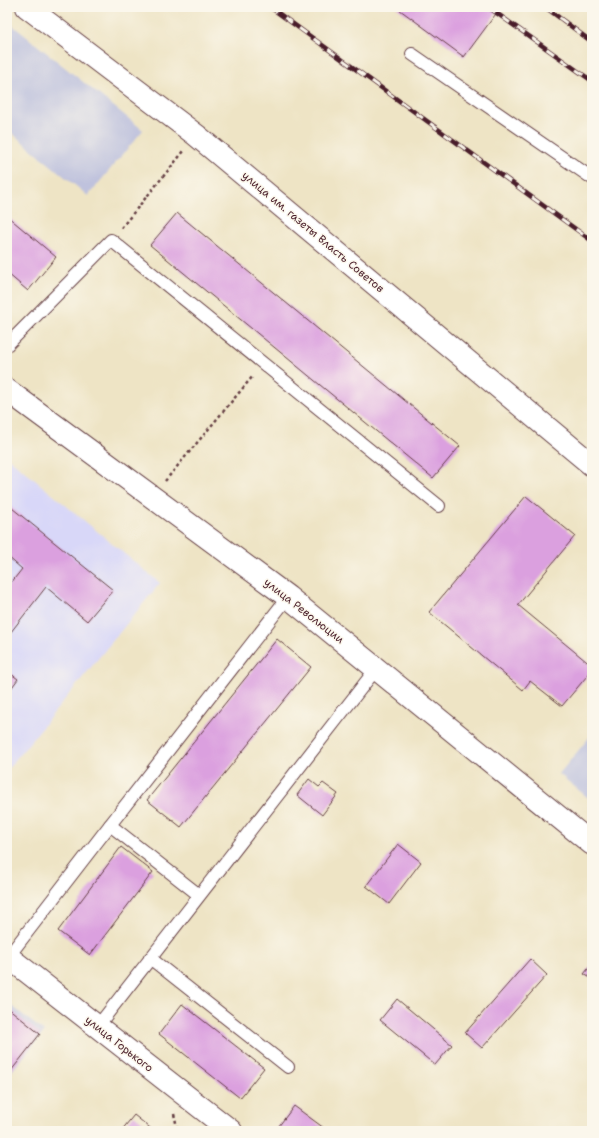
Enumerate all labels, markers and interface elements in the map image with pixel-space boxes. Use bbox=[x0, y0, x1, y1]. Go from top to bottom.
street label: улица им. газеты Власть Советов bbox=[239, 168, 387, 296]
street label: улица Революции bbox=[261, 575, 347, 647]
street label: улица Горького bbox=[82, 1013, 157, 1076]

